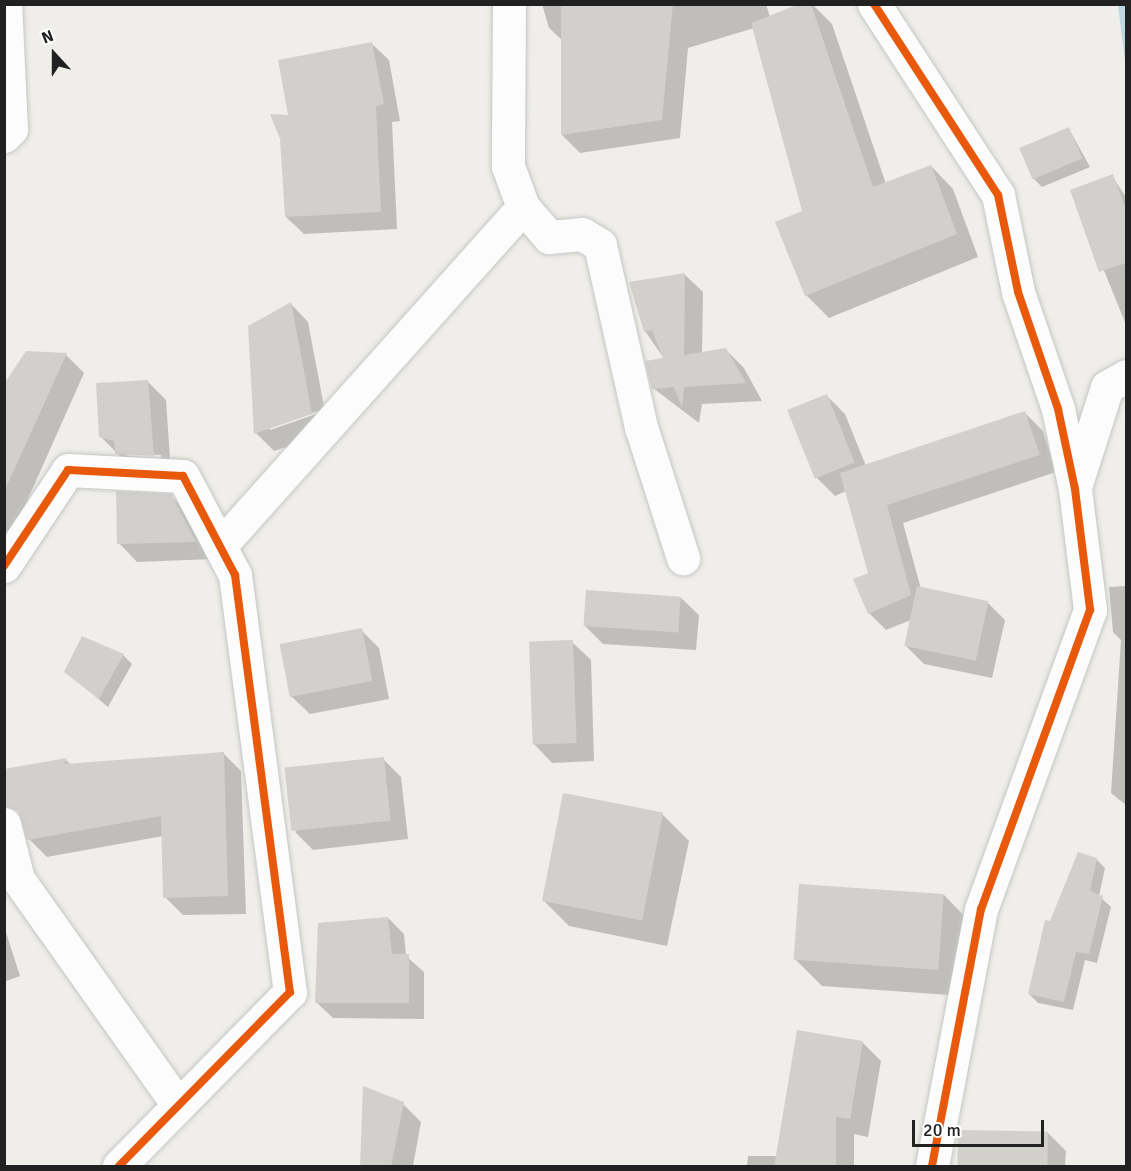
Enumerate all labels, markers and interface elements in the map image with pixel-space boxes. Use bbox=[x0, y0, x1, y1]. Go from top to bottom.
north arrow bbox=[24, 24, 84, 84]
text: N bbox=[39, 26, 56, 49]
scale bar bbox=[915, 1108, 1047, 1146]
text: 20 m bbox=[923, 1119, 961, 1141]

